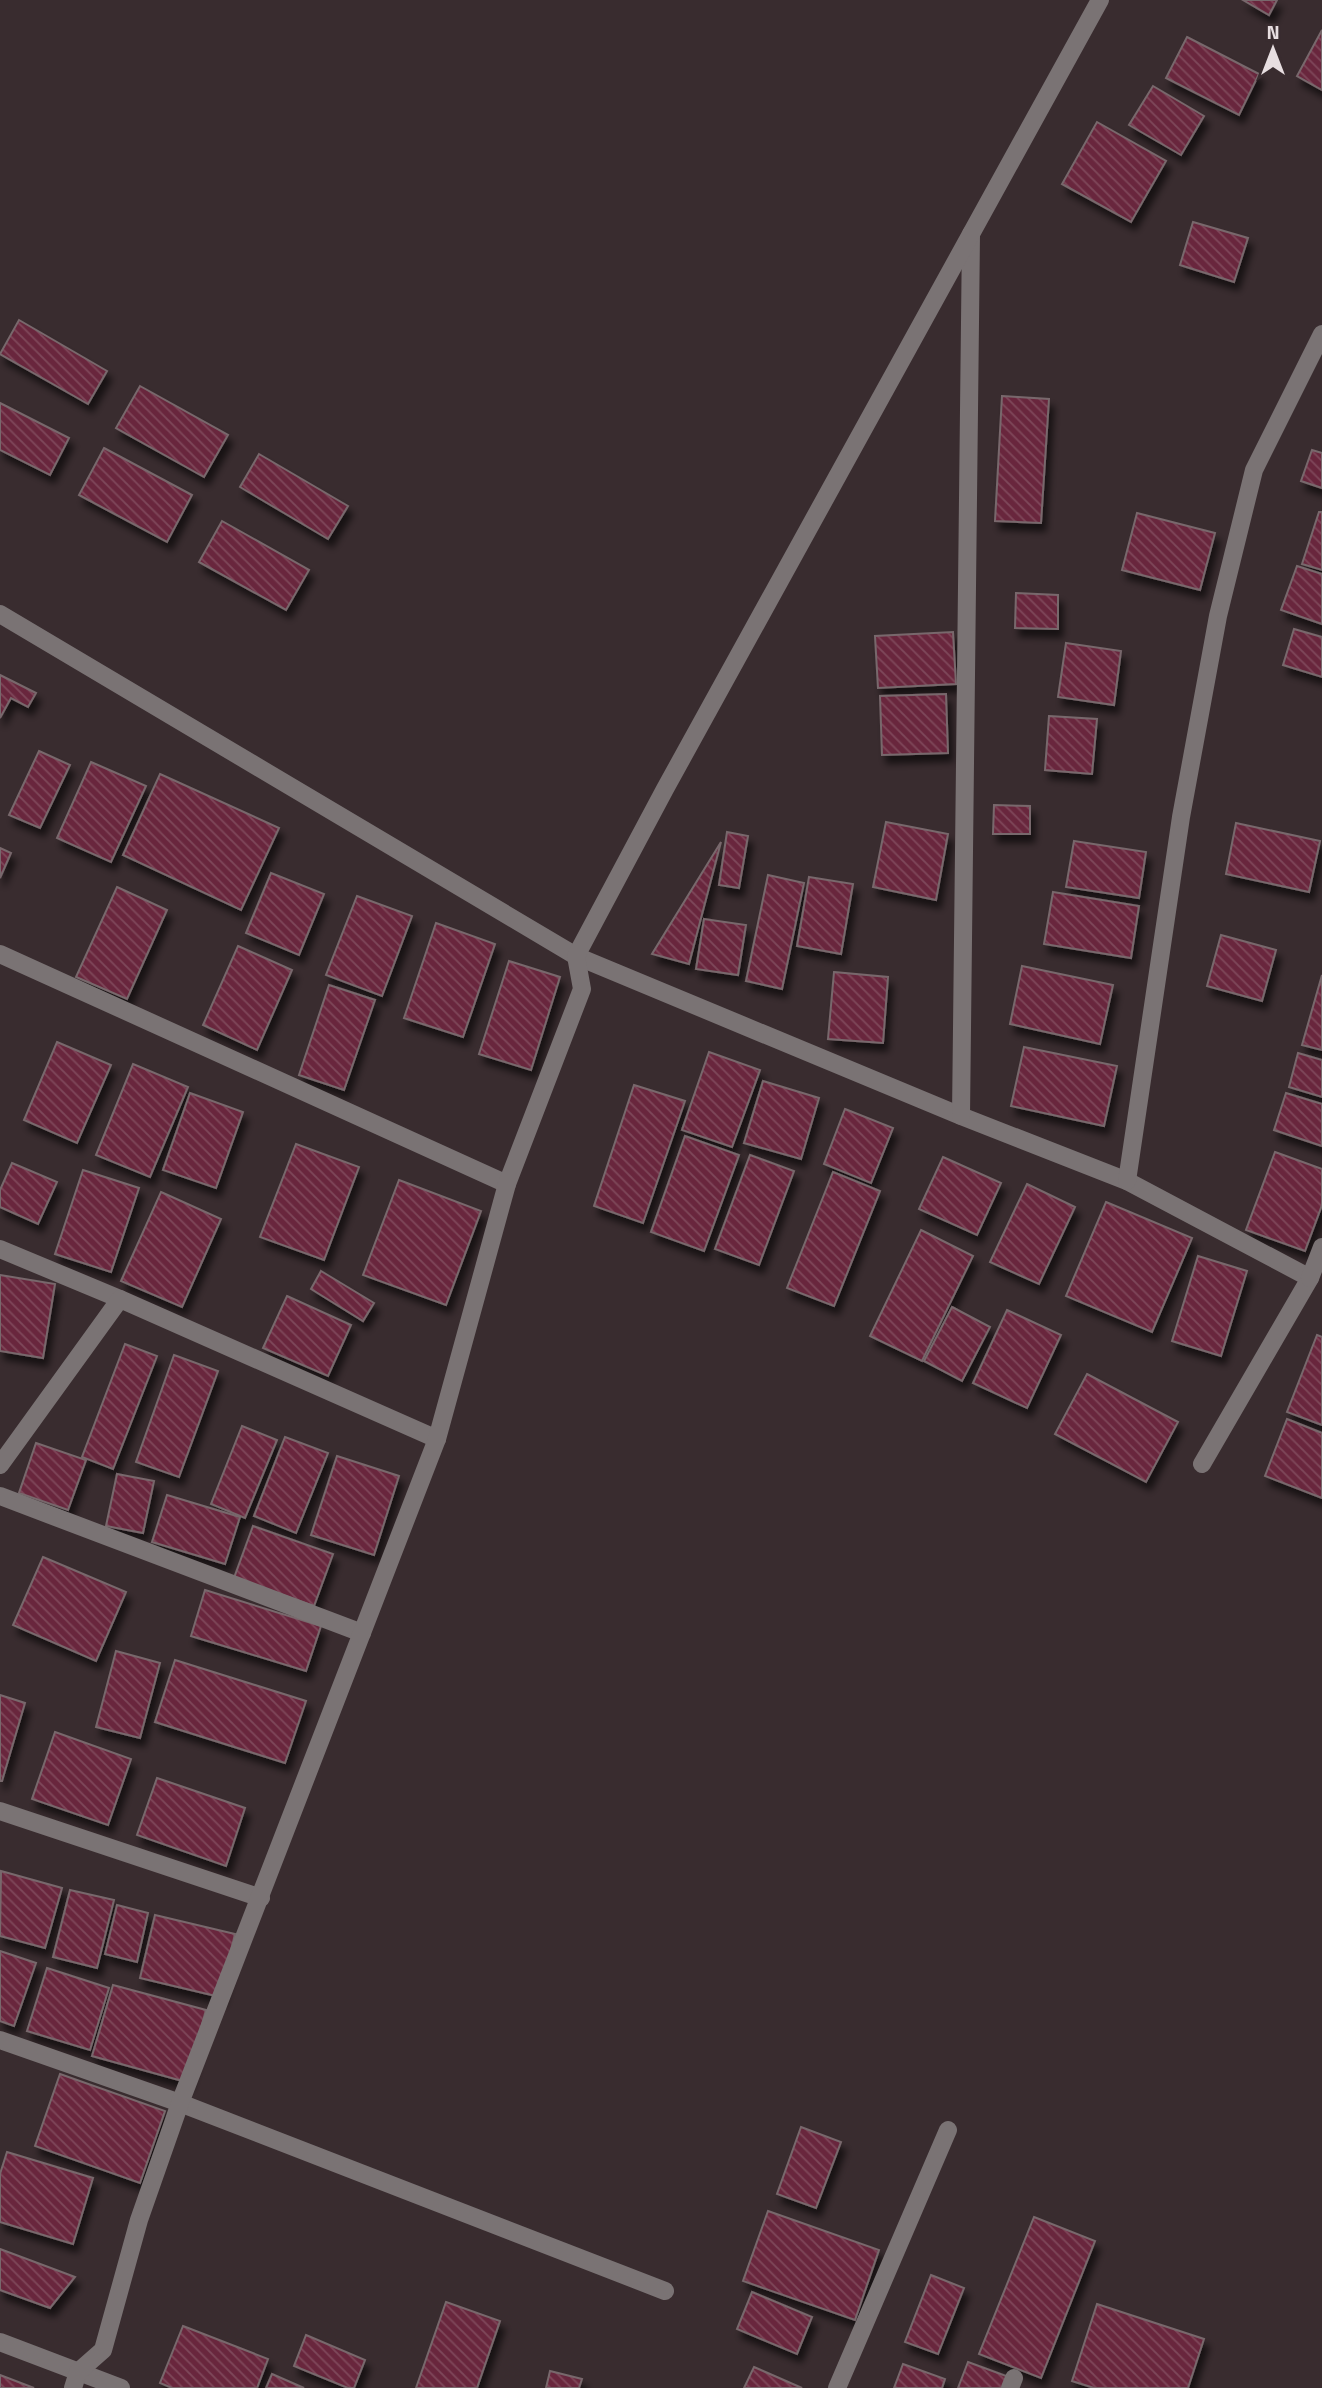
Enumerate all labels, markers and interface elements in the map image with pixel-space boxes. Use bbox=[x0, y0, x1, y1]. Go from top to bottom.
north arrow bbox=[1238, 14, 1308, 84]
text: N bbox=[1266, 17, 1280, 46]

